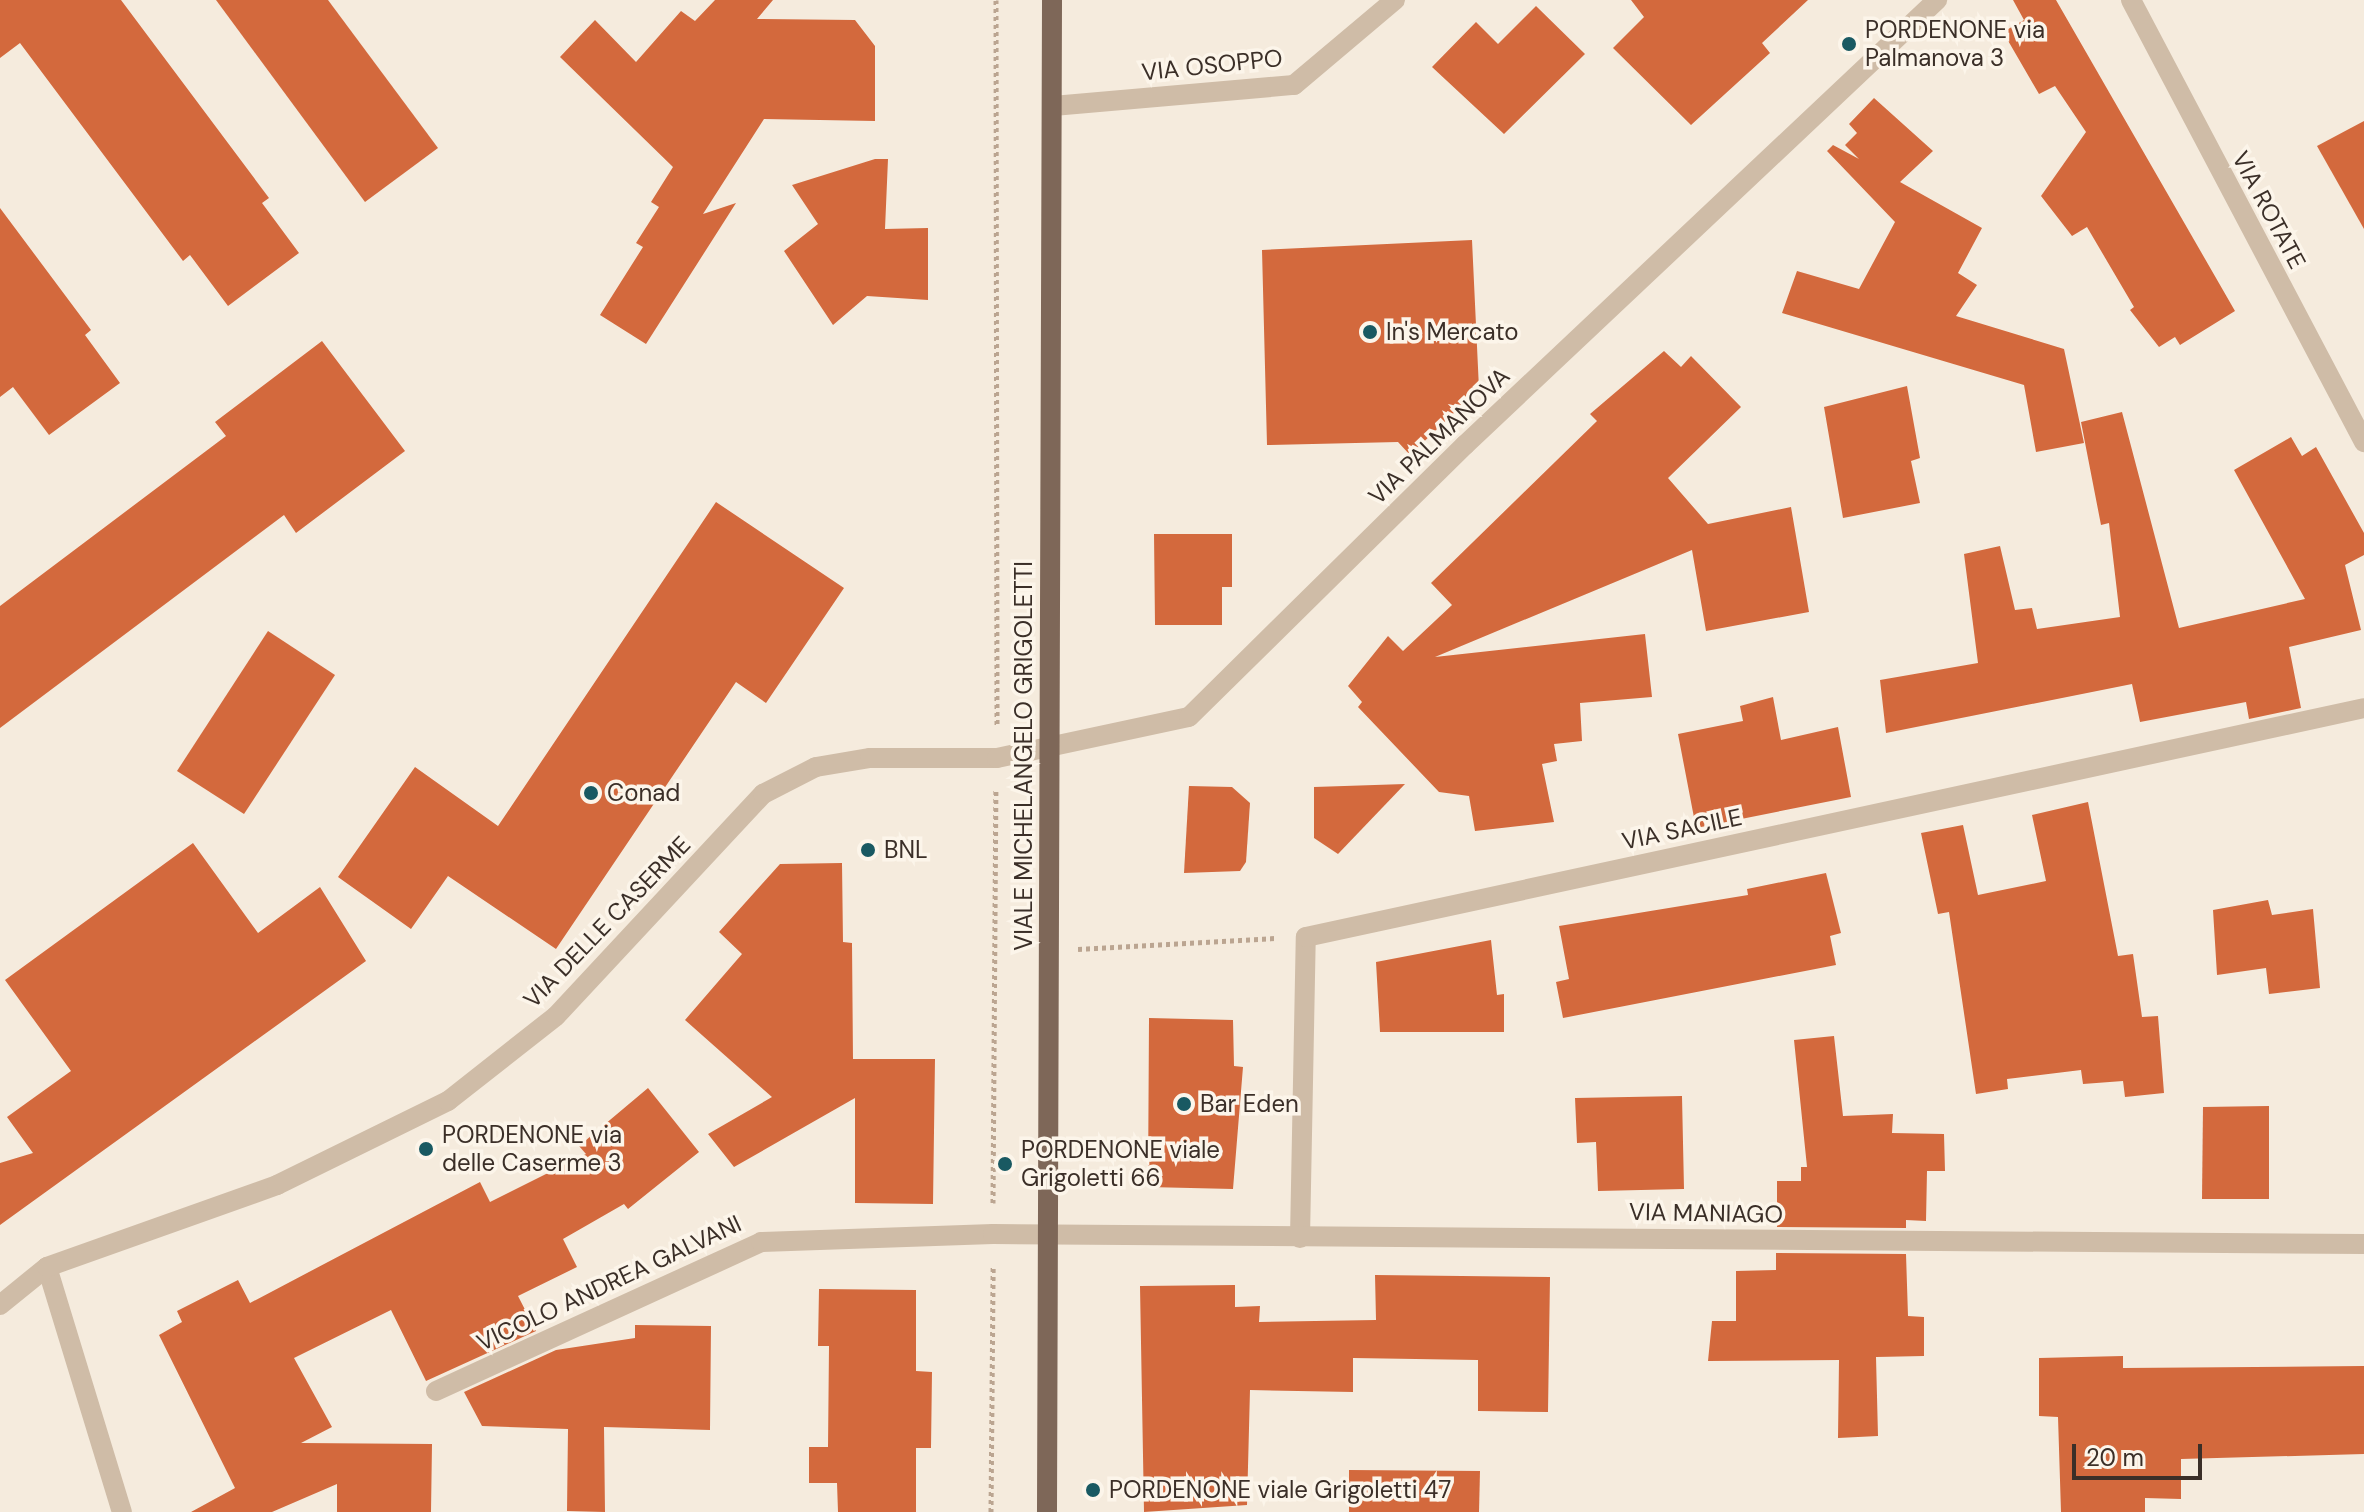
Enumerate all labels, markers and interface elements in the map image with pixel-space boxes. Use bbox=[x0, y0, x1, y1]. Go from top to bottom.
place label: PORDENONE via Palmanova 3 bbox=[1865, 16, 2045, 72]
marker: PORDENONE via Palmanova 3 bbox=[1840, 35, 1858, 53]
street label: VIA OSOPPO bbox=[1140, 43, 1284, 87]
street label: VIA ROTATE bbox=[2226, 146, 2312, 274]
place label: In's Mercato bbox=[1386, 318, 1518, 346]
marker: In's Mercato bbox=[1361, 323, 1379, 341]
street label: VIA PALMANOVA bbox=[1363, 361, 1515, 511]
street label: VIALE MICHELANGELO GRIGOLETTI bbox=[1010, 561, 1038, 951]
place label: Conad bbox=[607, 779, 680, 807]
marker: Conad bbox=[582, 784, 600, 802]
street label: VIA SACILE bbox=[1619, 802, 1745, 856]
street label: VIA DELLE CASERME bbox=[518, 830, 696, 1014]
place label: BNL bbox=[884, 836, 928, 864]
marker: BNL bbox=[859, 841, 877, 859]
place label: Bar Eden bbox=[1200, 1090, 1299, 1118]
marker: Bar Eden bbox=[1175, 1095, 1193, 1113]
place label: PORDENONE via delle Caserme 3 bbox=[442, 1121, 622, 1177]
place label: PORDENONE viale Grigoletti 66 bbox=[1021, 1136, 1220, 1192]
marker: PORDENONE via delle Caserme 3 bbox=[417, 1140, 435, 1158]
marker: PORDENONE viale Grigoletti 66 bbox=[996, 1155, 1014, 1173]
street label: VIA MANIAGO bbox=[1629, 1197, 1783, 1229]
street label: VICOLO ANDREA GALVANI bbox=[472, 1209, 746, 1357]
scale bar bbox=[2076, 1428, 2206, 1478]
text: 20 m bbox=[2086, 1442, 2144, 1473]
place label: PORDENONE viale Grigoletti 47 bbox=[1109, 1476, 1451, 1504]
marker: PORDENONE viale Grigoletti 47 bbox=[1084, 1481, 1102, 1499]

